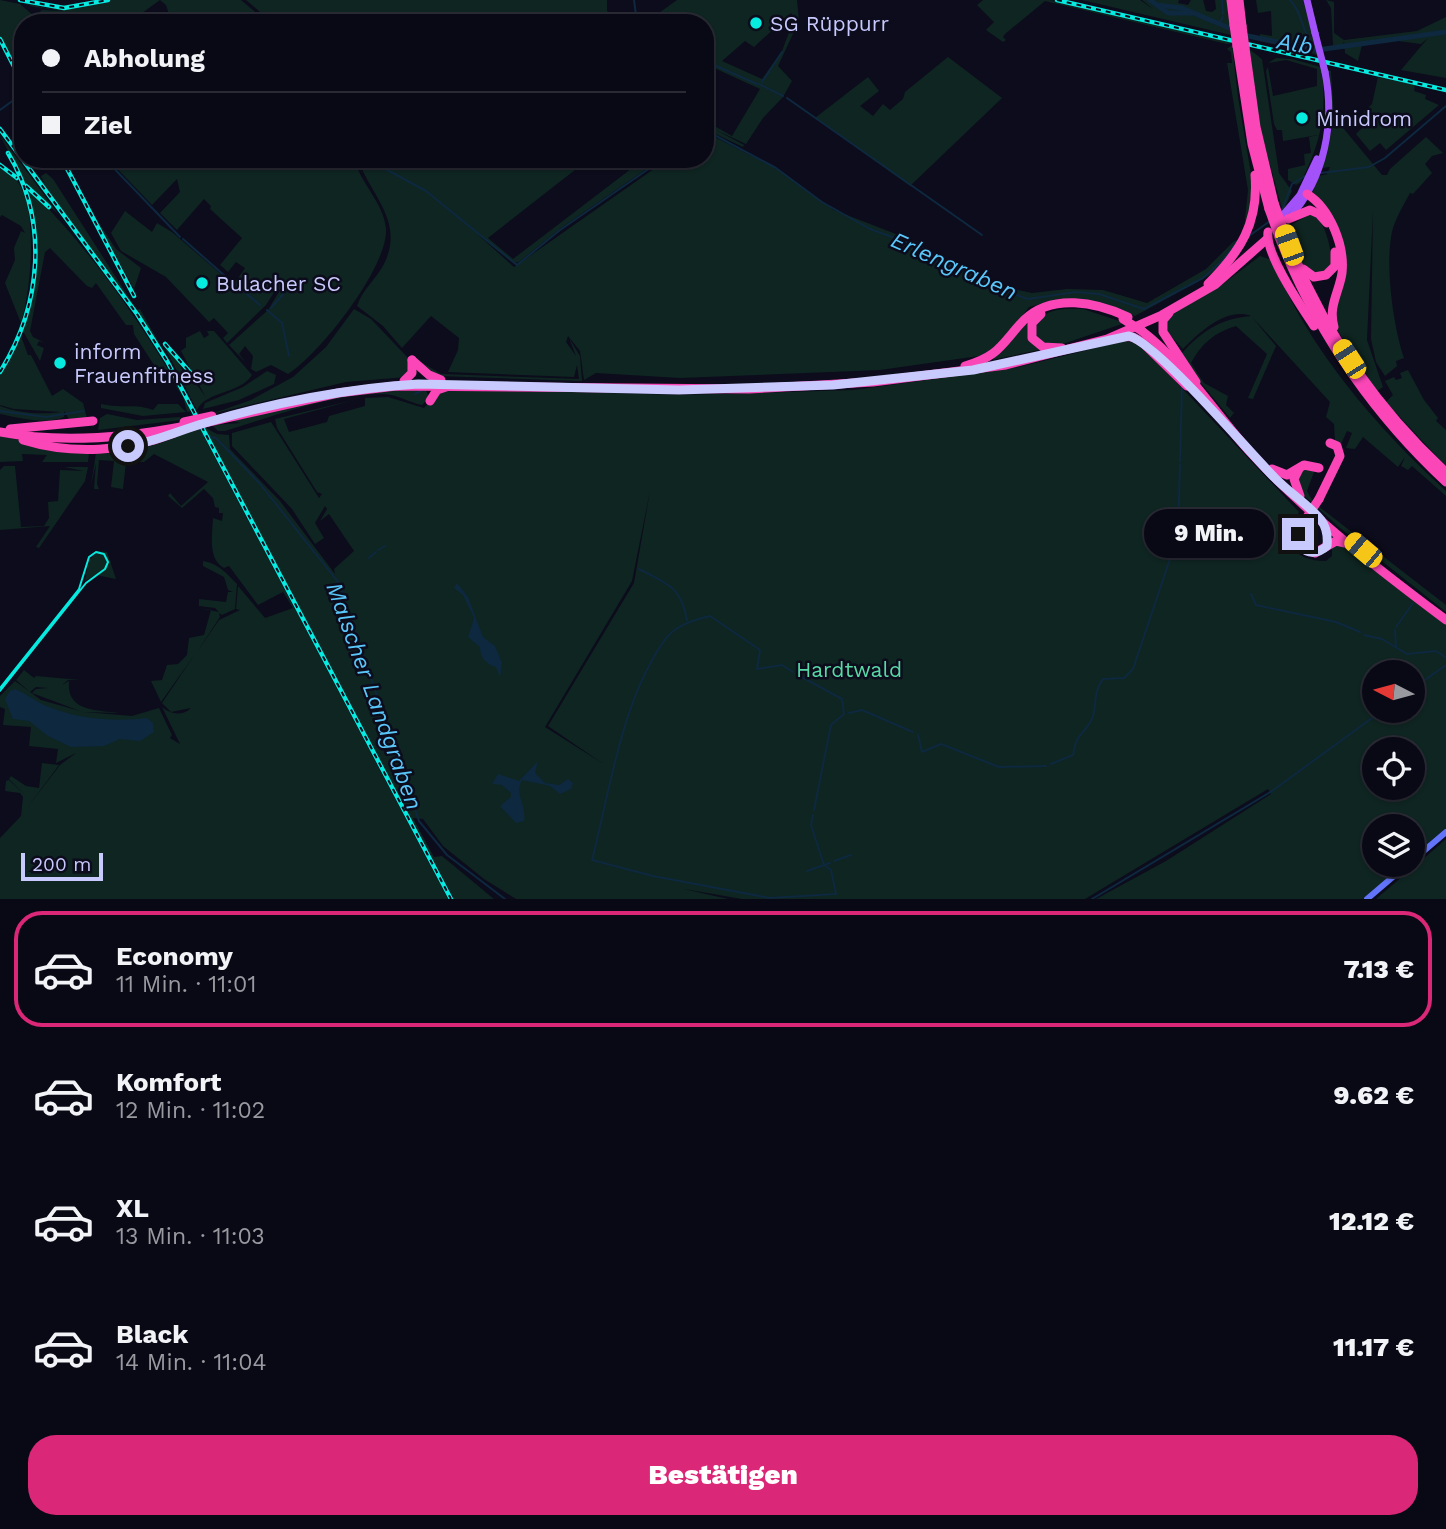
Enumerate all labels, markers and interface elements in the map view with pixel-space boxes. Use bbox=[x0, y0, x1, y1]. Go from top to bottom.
place label: SG Rüppurr bbox=[770, 11, 889, 36]
marker: SG Rüppurr bbox=[748, 15, 764, 31]
water label: Alb bbox=[1274, 27, 1315, 60]
text: Abholung bbox=[84, 43, 205, 73]
place label: Minidrom bbox=[1316, 106, 1412, 131]
text: Ziel bbox=[84, 110, 132, 140]
marker: Minidrom bbox=[1294, 110, 1310, 126]
car bbox=[1272, 222, 1307, 268]
water label: Erlengraben bbox=[887, 226, 1021, 306]
place label: Bulacher SC bbox=[216, 271, 341, 296]
marker: Bulacher SC bbox=[194, 275, 210, 291]
car bbox=[1329, 336, 1370, 382]
place label: inform Frauenfitness bbox=[74, 339, 214, 388]
marker: inform Frauenfitness bbox=[52, 355, 68, 371]
route start bbox=[112, 430, 144, 462]
callout: 9 Min. bbox=[1144, 510, 1274, 558]
route end bbox=[1282, 518, 1314, 550]
text: 9 Min. bbox=[1174, 520, 1244, 547]
car bbox=[1341, 528, 1386, 572]
water label: Malscher Landgraben bbox=[320, 579, 428, 813]
park label: Hardtwald bbox=[796, 657, 902, 682]
north arrow bbox=[1362, 660, 1424, 723]
map controls bbox=[1362, 660, 1425, 877]
button: locate bbox=[1362, 737, 1425, 800]
button: layers bbox=[1362, 814, 1425, 877]
scale bar bbox=[21, 850, 103, 882]
text: 200 m bbox=[32, 853, 91, 876]
icon: car bbox=[32, 938, 95, 1001]
text: Economy bbox=[116, 941, 233, 971]
text: 7.13 € bbox=[1343, 954, 1414, 984]
text: 11 Min. · 11:01 bbox=[116, 971, 256, 998]
icon: car bbox=[32, 1064, 95, 1127]
text: Komfort bbox=[116, 1067, 221, 1097]
text: 9.62 € bbox=[1333, 1080, 1414, 1110]
text: 12 Min. · 11:02 bbox=[116, 1097, 265, 1124]
icon: car bbox=[32, 1190, 95, 1253]
text: XL bbox=[116, 1193, 149, 1223]
text: 12.12 € bbox=[1329, 1206, 1414, 1236]
text: 13 Min. · 11:03 bbox=[116, 1223, 265, 1250]
icon: car bbox=[32, 1316, 95, 1379]
text: Black bbox=[116, 1319, 188, 1349]
text: 11.17 € bbox=[1333, 1332, 1414, 1362]
text: 14 Min. · 11:04 bbox=[116, 1349, 267, 1376]
button: Bestätigen bbox=[28, 1435, 1418, 1515]

